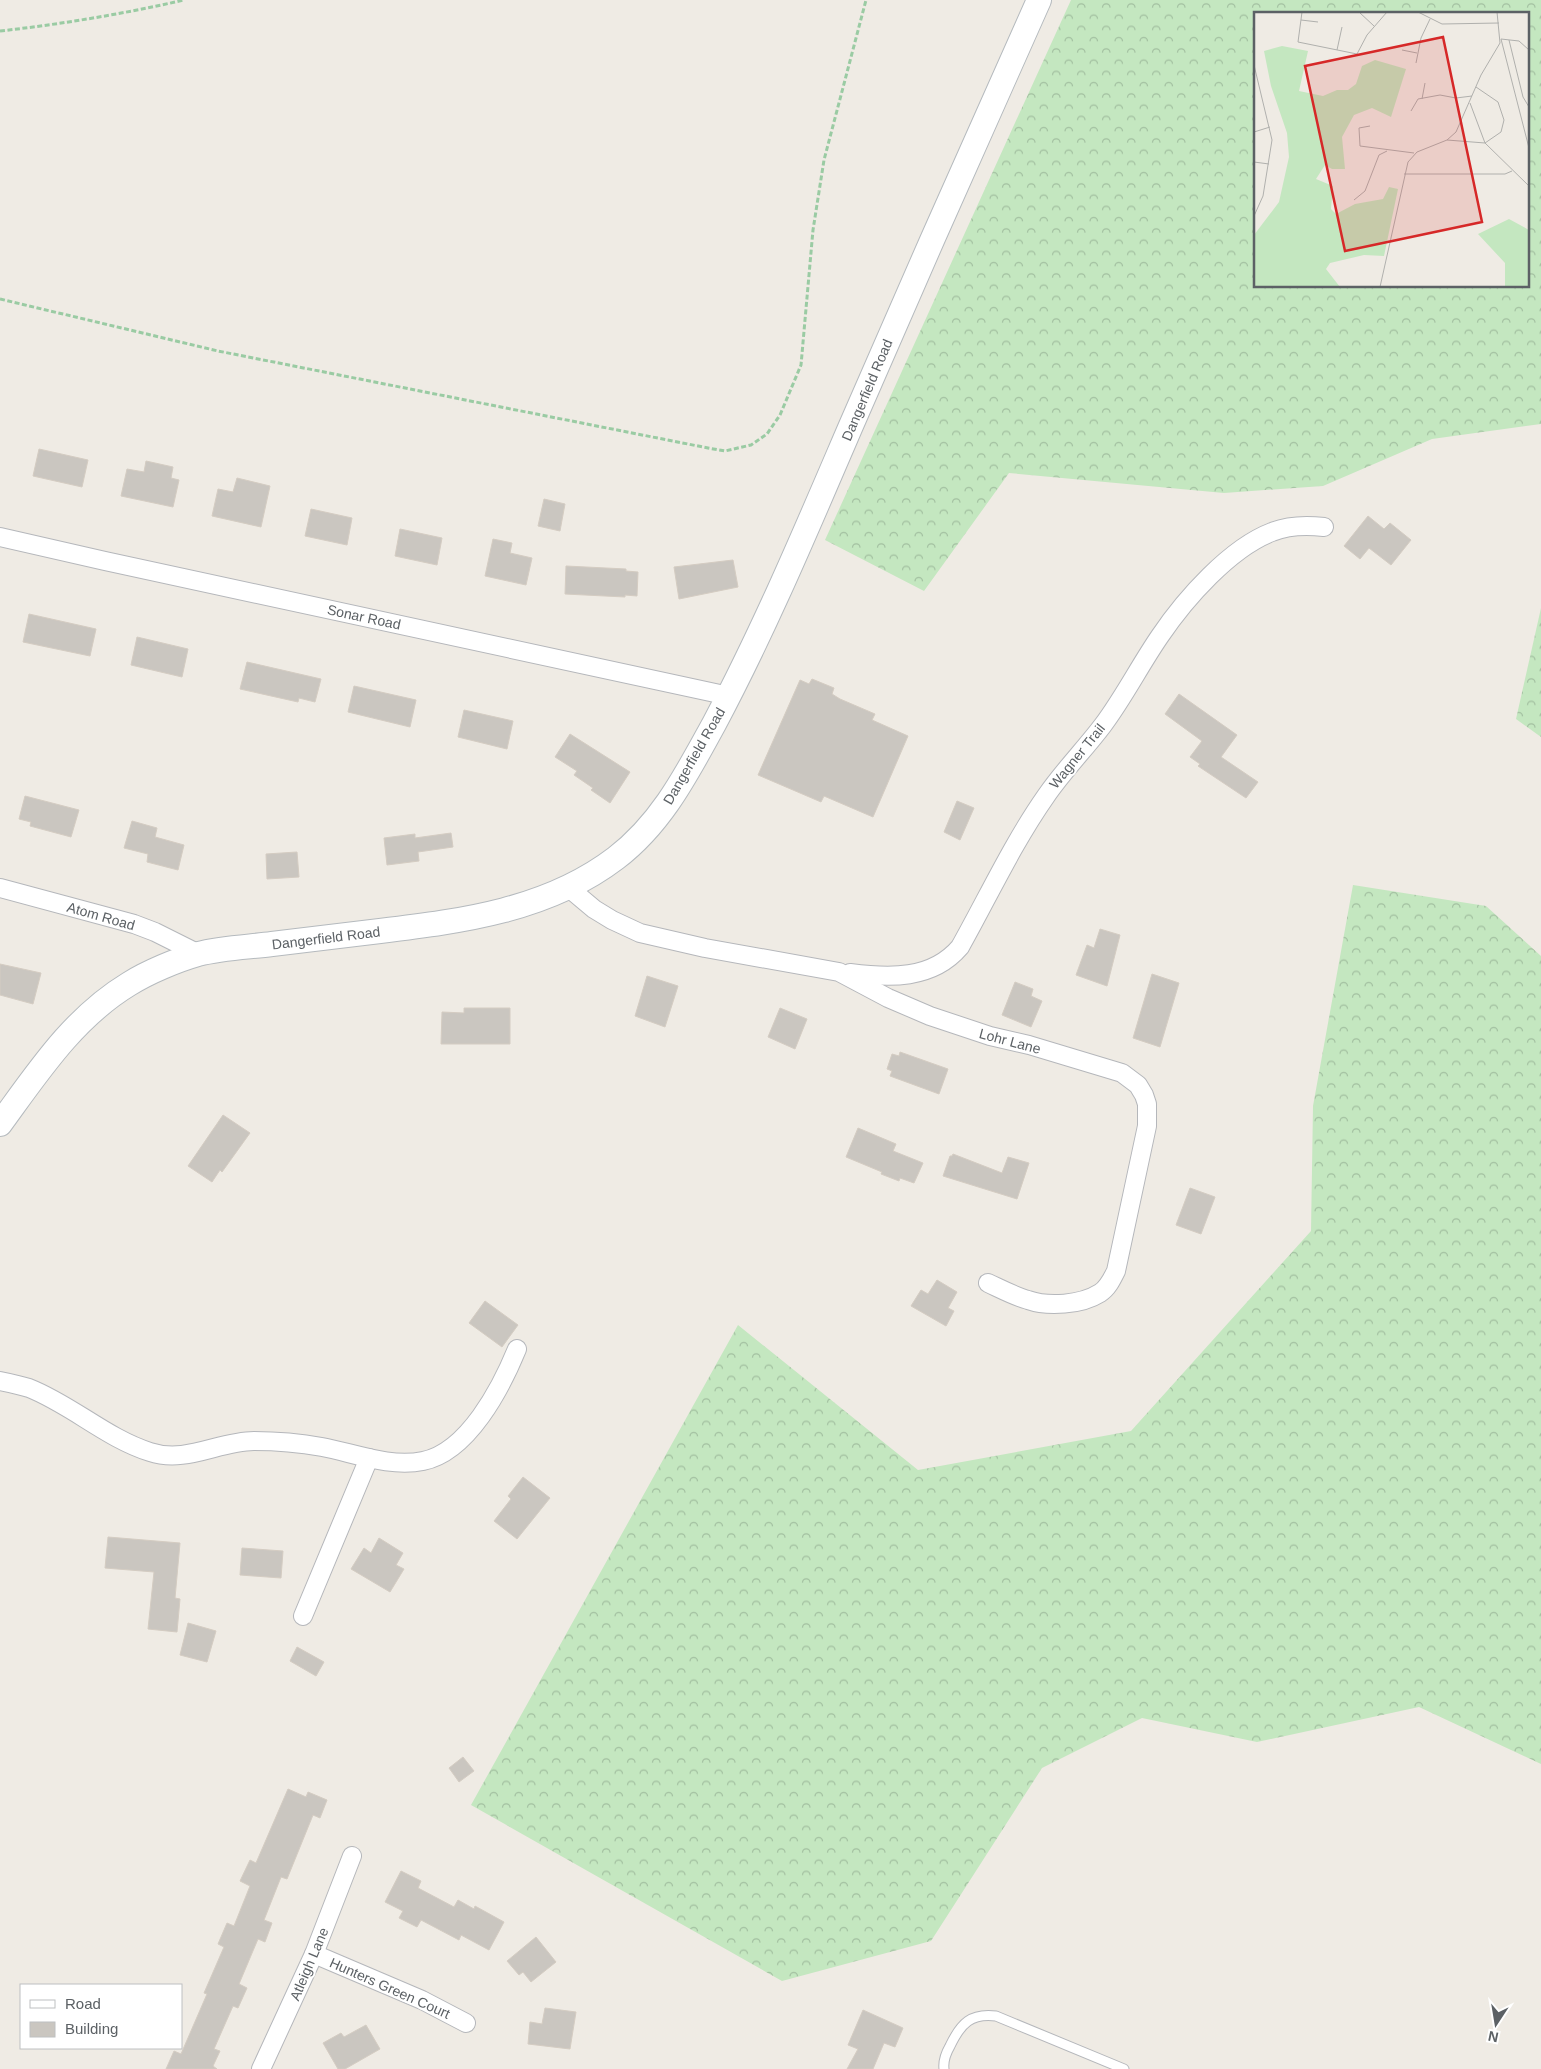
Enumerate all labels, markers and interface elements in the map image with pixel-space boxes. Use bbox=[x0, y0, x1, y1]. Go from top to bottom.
inset map bbox=[1254, 12, 1528, 288]
street label: Dangerfield Road bbox=[838, 337, 896, 443]
street label: Sonar Road bbox=[326, 601, 402, 633]
street label: Dangerfield Road bbox=[660, 705, 728, 807]
street label: Wagner Trail bbox=[1046, 720, 1108, 792]
street label: Atom Road bbox=[65, 899, 137, 933]
street label: Dangerfield Road bbox=[271, 923, 381, 953]
street label: Lohr Lane bbox=[977, 1025, 1043, 1057]
street label: Atleigh Lane bbox=[286, 1925, 332, 2003]
street label: Hunters Green Court bbox=[327, 1954, 453, 2022]
legend bbox=[20, 1984, 182, 2049]
text: Road bbox=[65, 1995, 101, 2012]
north arrow bbox=[1471, 1999, 1521, 2049]
text: Building bbox=[65, 2020, 118, 2037]
text: N bbox=[1487, 2028, 1500, 2046]

